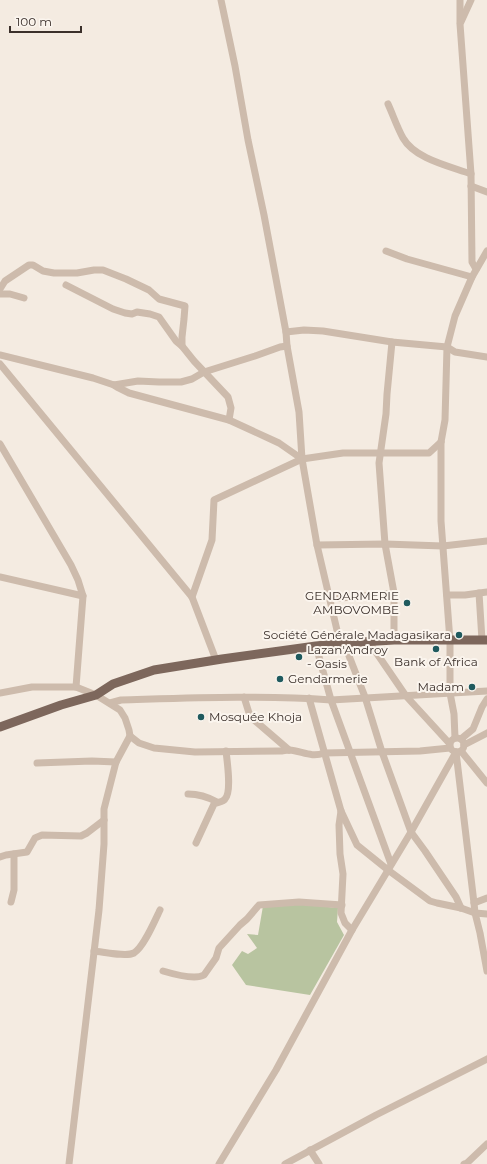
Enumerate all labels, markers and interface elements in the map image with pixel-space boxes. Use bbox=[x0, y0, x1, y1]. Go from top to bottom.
scale bar bbox=[10, 8, 81, 34]
text: 100 m bbox=[16, 14, 52, 29]
place label: GENDARMERIE AMBOVOMBE bbox=[305, 588, 399, 617]
marker: GENDARMERIE AMBOVOMBE bbox=[402, 598, 412, 608]
place label: Société Générale Madagasikara bbox=[263, 627, 451, 642]
marker: Société Générale Madagasikara bbox=[454, 630, 464, 640]
place label: Lazan'Androy - Oasis bbox=[307, 642, 388, 671]
marker: Bank of Africa bbox=[431, 644, 441, 654]
marker: Lazan'Androy - Oasis bbox=[294, 652, 304, 662]
place label: Bank of Africa bbox=[394, 654, 478, 669]
place label: Gendarmerie bbox=[288, 671, 368, 686]
marker: Gendarmerie bbox=[275, 674, 285, 684]
place label: Madam bbox=[418, 679, 464, 694]
marker: Madam bbox=[467, 682, 477, 692]
place label: Mosquée Khoja bbox=[209, 709, 302, 724]
marker: Mosquée Khoja bbox=[196, 712, 206, 722]

